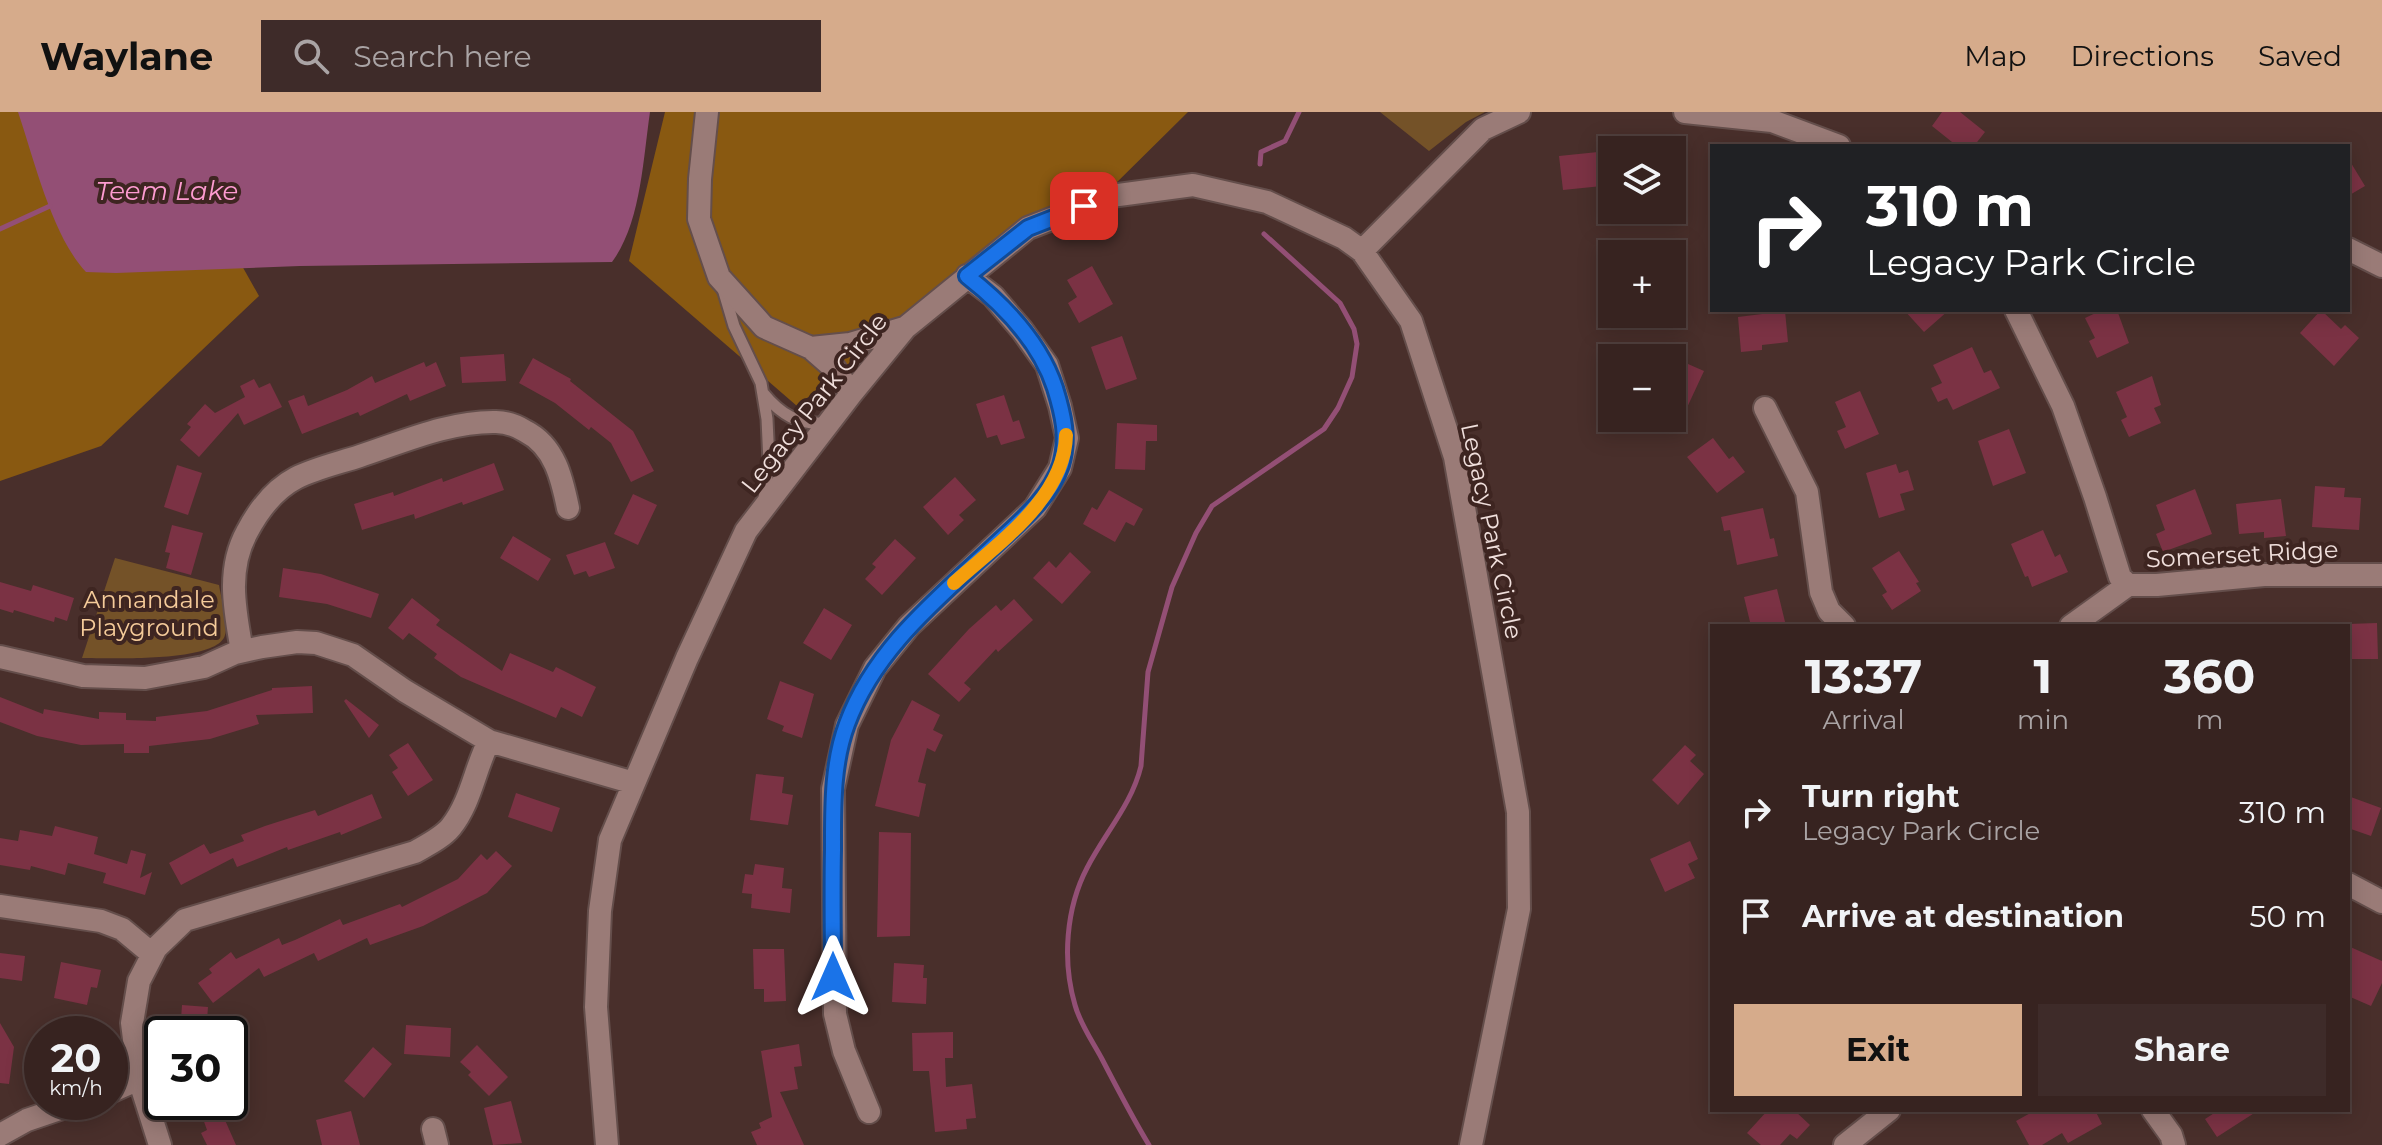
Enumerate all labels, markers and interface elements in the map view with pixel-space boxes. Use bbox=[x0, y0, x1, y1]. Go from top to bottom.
search box bbox=[261, 20, 821, 92]
text: Waylane bbox=[40, 33, 213, 80]
icon: search bbox=[289, 34, 333, 78]
text: Search here bbox=[353, 38, 532, 75]
text: Map bbox=[1964, 39, 2026, 73]
text: Directions bbox=[2070, 39, 2214, 73]
text: Saved bbox=[2258, 39, 2342, 73]
map controls bbox=[1598, 136, 1686, 432]
button: layers bbox=[1598, 136, 1686, 224]
pin bbox=[1050, 172, 1118, 240]
text: 310 m bbox=[1866, 172, 2034, 240]
water label: Teem Lake bbox=[96, 175, 238, 207]
icon: right bbox=[1734, 176, 1838, 280]
icon: arrive bbox=[1062, 184, 1106, 228]
button: + bbox=[1598, 240, 1686, 328]
text: Legacy Park Circle bbox=[1866, 240, 2196, 284]
street label: Legacy Park Circle bbox=[735, 307, 893, 499]
button: − bbox=[1598, 344, 1686, 432]
street label: Legacy Park Circle bbox=[1455, 420, 1529, 642]
street label: Somerset Ridge bbox=[2145, 534, 2339, 574]
park label: Annandale Playground bbox=[79, 585, 219, 642]
text: 13:37 bbox=[1805, 647, 1922, 705]
text: 1 bbox=[2034, 647, 2052, 705]
text: 360 bbox=[2164, 647, 2255, 705]
text: Arrival bbox=[1822, 704, 1904, 736]
text: min bbox=[2017, 704, 2069, 736]
text: m bbox=[2196, 704, 2223, 736]
text: Turn right bbox=[1802, 778, 1959, 815]
icon: right bbox=[1734, 790, 1778, 834]
text: 310 m bbox=[2239, 794, 2326, 831]
text: Legacy Park Circle bbox=[1802, 815, 2040, 847]
icon: arrive bbox=[1734, 894, 1778, 938]
text: Arrive at destination bbox=[1802, 898, 2124, 935]
text: 50 m bbox=[2249, 898, 2326, 935]
position arrow bbox=[791, 935, 875, 1019]
button: Exit bbox=[1734, 1004, 2022, 1096]
button: Share bbox=[2038, 1004, 2326, 1096]
speed limit sign: 30 bbox=[144, 1016, 248, 1120]
text: 20 bbox=[51, 1033, 101, 1082]
text: km/h bbox=[49, 1076, 103, 1100]

